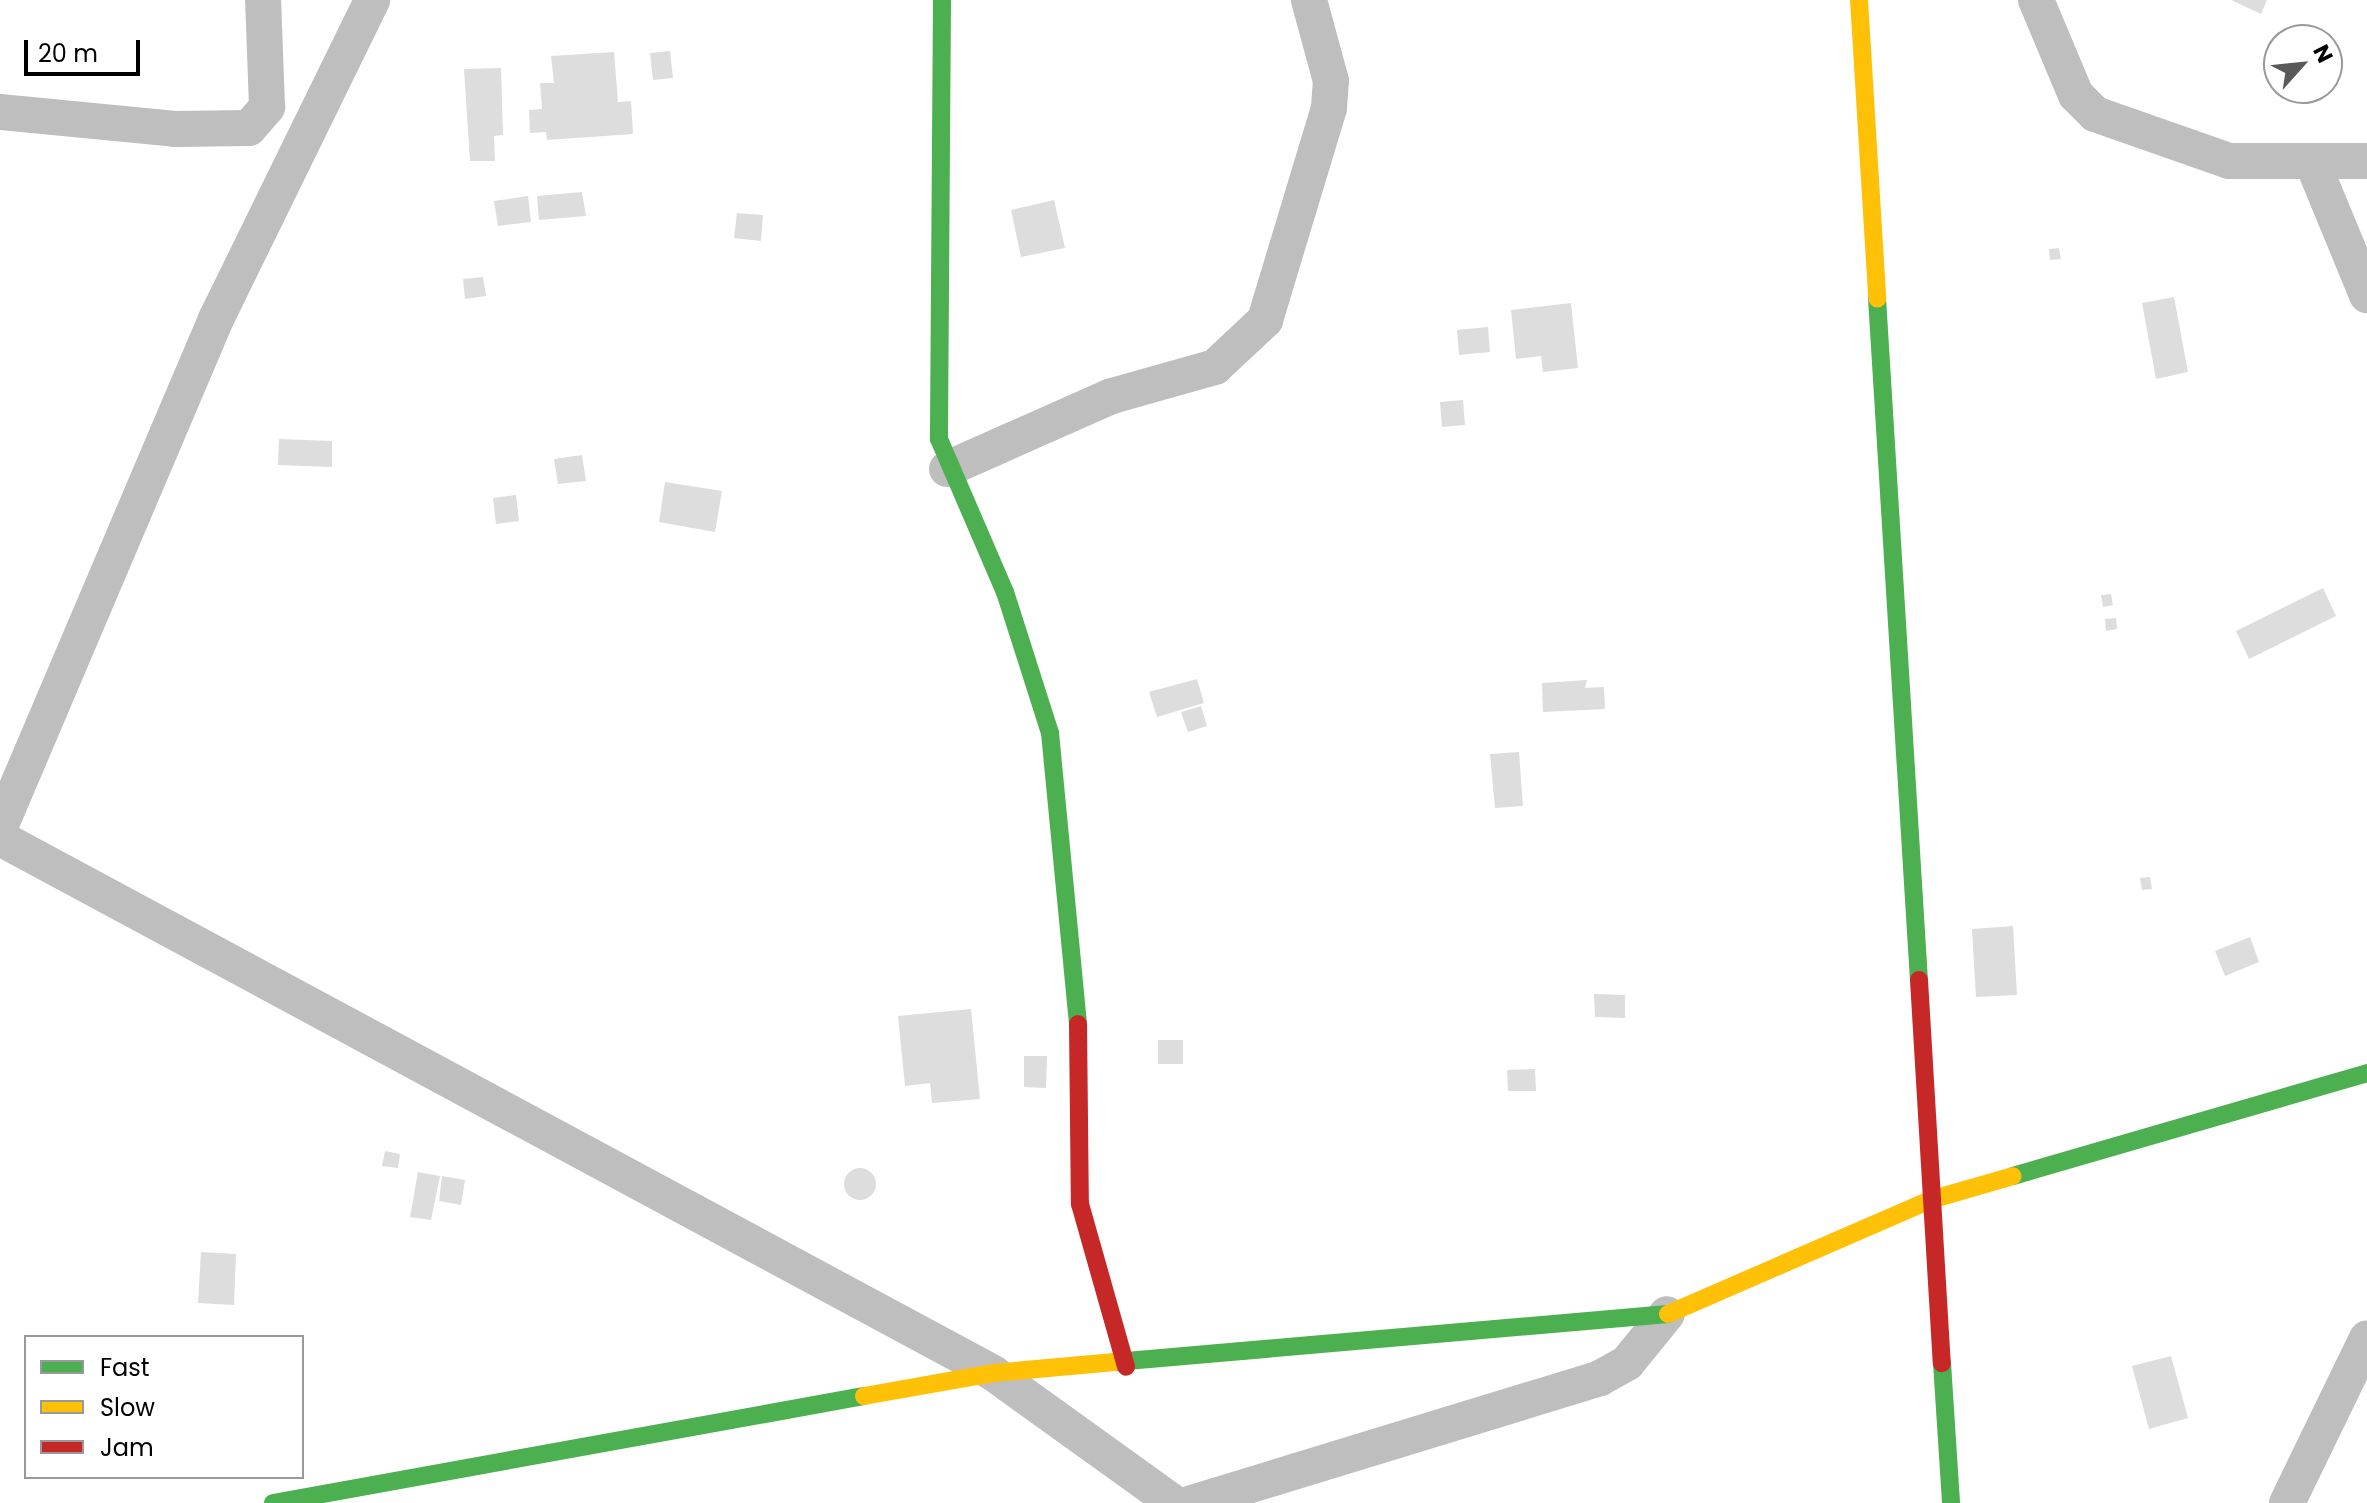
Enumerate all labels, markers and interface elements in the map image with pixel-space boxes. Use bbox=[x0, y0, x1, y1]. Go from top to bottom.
scale bar bbox=[28, 24, 144, 74]
north arrow bbox=[2263, 24, 2343, 104]
text: 20 m bbox=[38, 37, 98, 70]
text: N bbox=[2305, 39, 2341, 68]
legend bbox=[24, 1335, 304, 1479]
text: Fast bbox=[100, 1351, 150, 1384]
text: Slow bbox=[100, 1391, 155, 1424]
text: Jam bbox=[100, 1431, 154, 1464]

